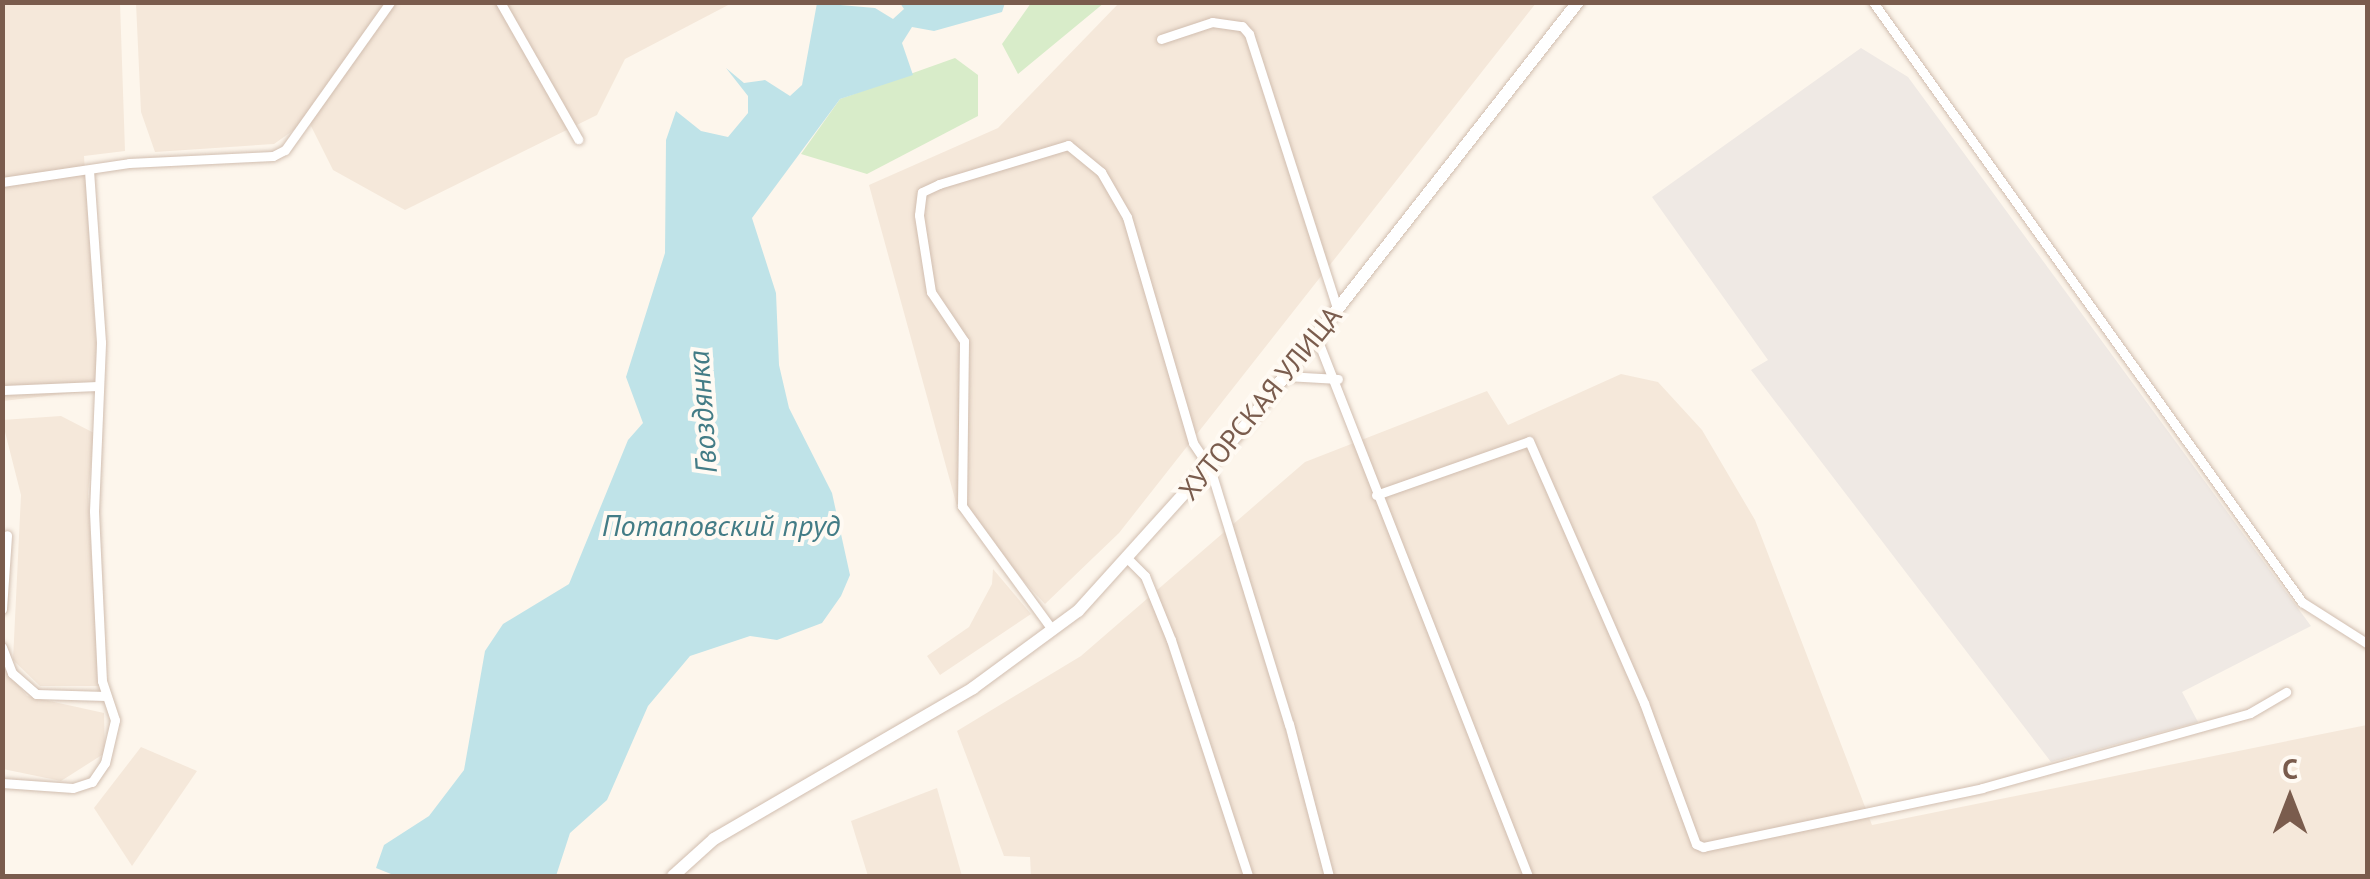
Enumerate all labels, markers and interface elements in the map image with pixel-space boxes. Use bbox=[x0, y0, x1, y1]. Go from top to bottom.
street label: ХУТОРСКАЯ УЛИЦА bbox=[1171, 299, 1349, 507]
water label: Гвоздянка bbox=[680, 349, 724, 475]
water label: Потаповский пруд bbox=[602, 507, 840, 543]
north arrow bbox=[2240, 749, 2340, 849]
text: С bbox=[2282, 750, 2298, 787]

